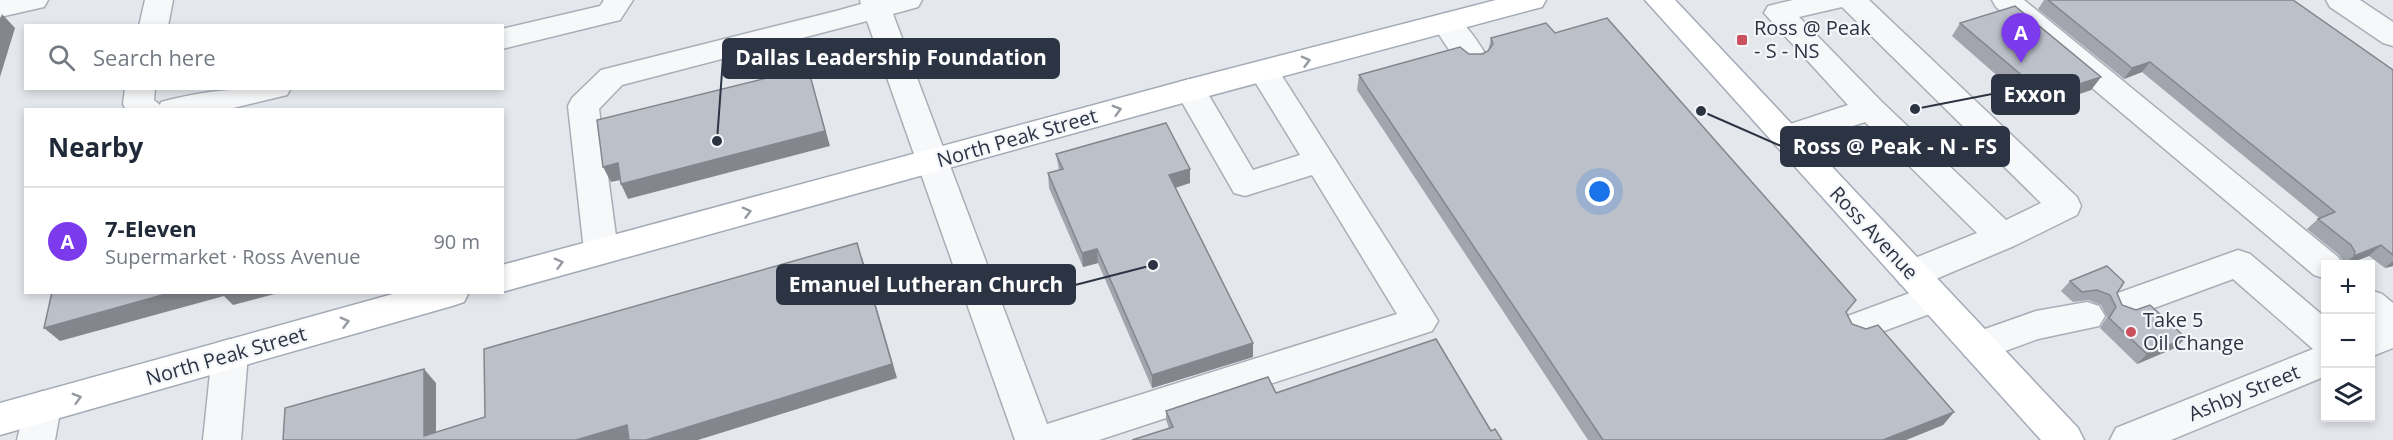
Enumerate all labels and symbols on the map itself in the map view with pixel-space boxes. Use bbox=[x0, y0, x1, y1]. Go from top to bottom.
place label: Ross @ Peak - S - NS bbox=[1754, 14, 1871, 64]
pin: A bbox=[2002, 14, 2040, 63]
marker: Ross @ Peak - S - NS bbox=[1735, 33, 1749, 47]
callout: Dallas Leadership Foundation bbox=[723, 39, 1059, 78]
text: Dallas Leadership Foundation bbox=[735, 43, 1047, 71]
one-way arrow bbox=[1301, 55, 1311, 68]
callout: Exxon bbox=[1992, 75, 2079, 114]
text: Exxon bbox=[2004, 80, 2066, 108]
street label: North Peak Street bbox=[933, 102, 1100, 173]
one-way arrow bbox=[1111, 105, 1122, 117]
callout: Ross @ Peak - N - FS bbox=[1781, 127, 2009, 166]
text: Ross @ Peak - N - FS bbox=[1793, 132, 1997, 160]
your location bbox=[1585, 177, 1614, 206]
street label: Ross Avenue bbox=[1824, 180, 1925, 285]
one-way arrow bbox=[741, 207, 752, 219]
one-way arrow bbox=[553, 258, 564, 270]
callout: Emanuel Lutheran Church bbox=[777, 265, 1075, 304]
text: Emanuel Lutheran Church bbox=[789, 270, 1063, 298]
place label: Take 5 Oil Change bbox=[2143, 306, 2244, 356]
one-way arrow bbox=[339, 317, 350, 329]
street label: North Peak Street bbox=[142, 320, 309, 391]
marker: Take 5 Oil Change bbox=[2124, 325, 2138, 339]
street label: Ashby Street bbox=[2184, 358, 2303, 427]
one-way arrow bbox=[71, 393, 81, 405]

